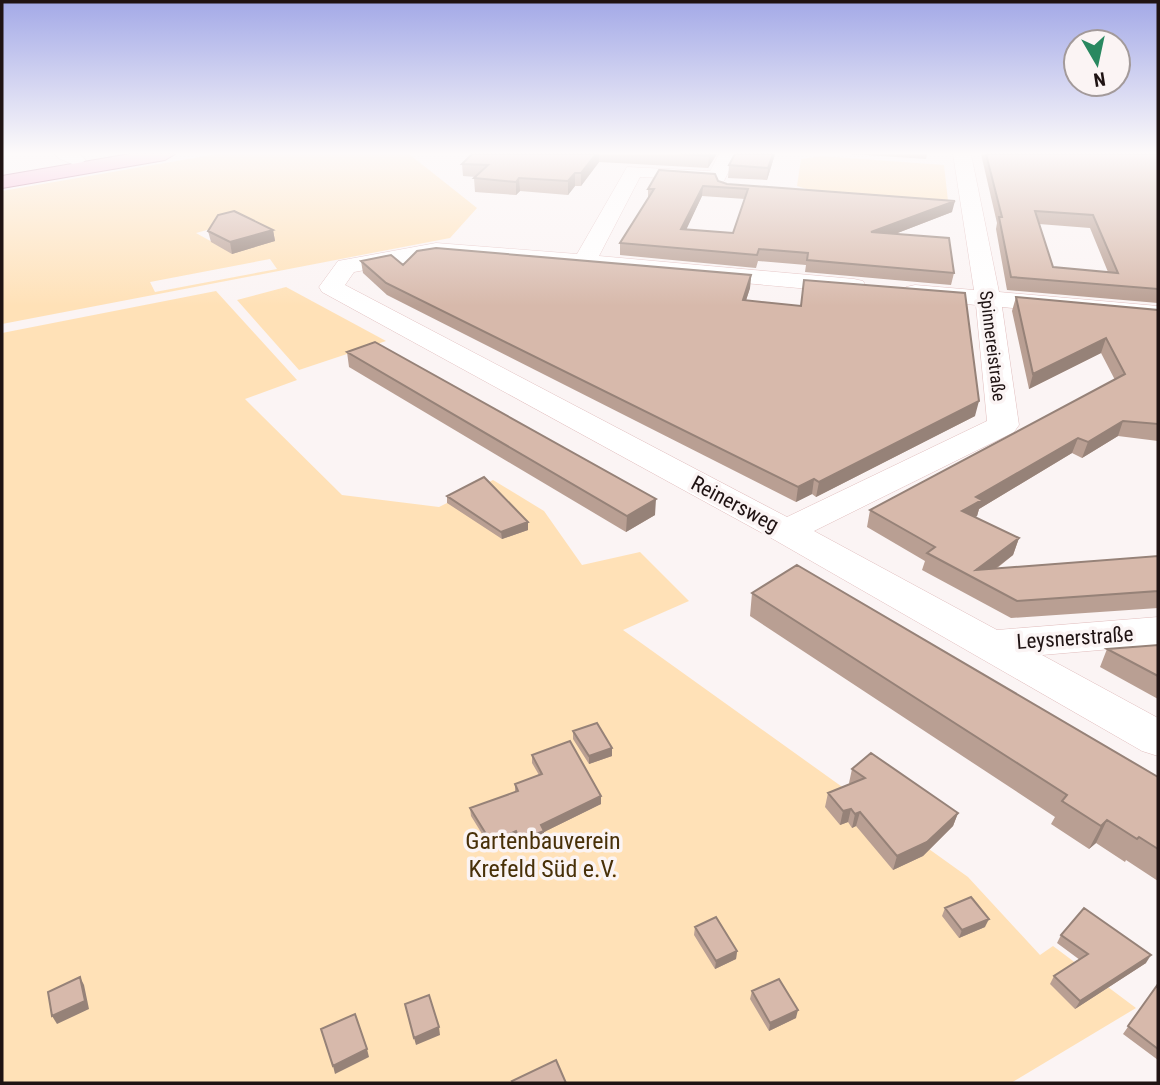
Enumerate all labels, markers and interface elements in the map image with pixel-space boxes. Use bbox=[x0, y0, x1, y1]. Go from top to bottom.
north arrow bbox=[1062, 28, 1132, 98]
text: N bbox=[1092, 67, 1107, 92]
street label: Spinnereistraße bbox=[976, 290, 1010, 402]
street label: Reinersweg bbox=[687, 471, 783, 537]
street label: Leysnerstraße bbox=[1016, 622, 1134, 654]
park label: Gartenbauverein Krefeld Süd e.V. bbox=[465, 827, 621, 883]

